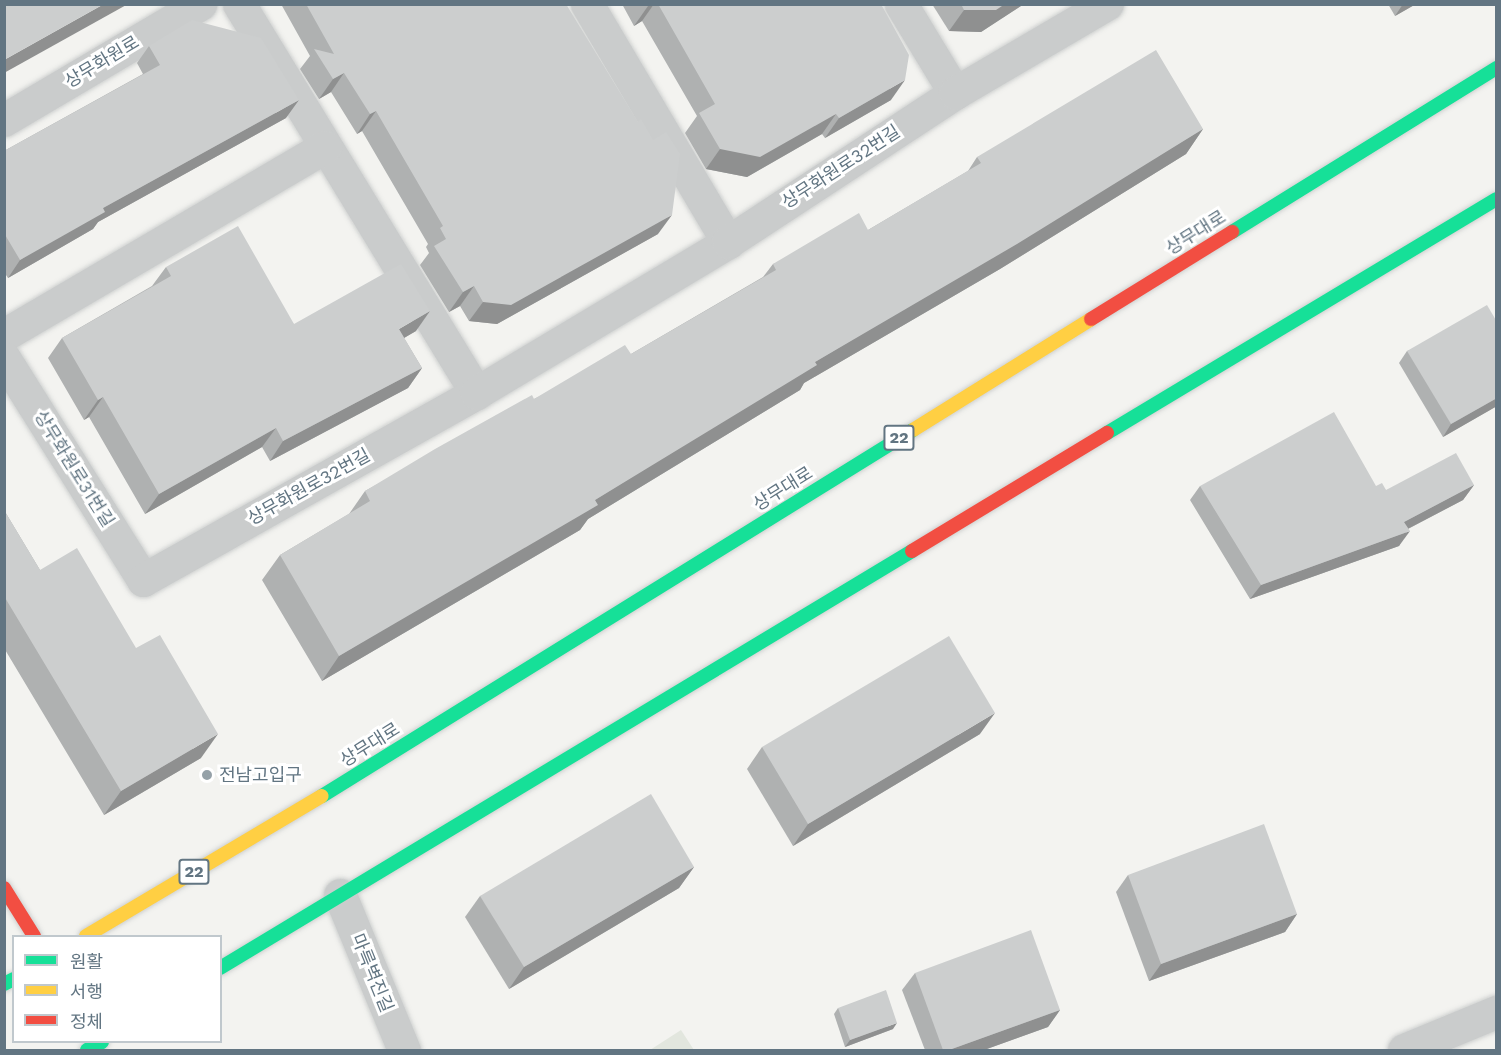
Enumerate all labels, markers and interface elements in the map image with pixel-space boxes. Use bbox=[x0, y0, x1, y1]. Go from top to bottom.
street label: 상무화원로 bbox=[61, 31, 143, 93]
street label: 상무화원로32번길 bbox=[778, 121, 904, 213]
street label: 상무대로 bbox=[1162, 206, 1230, 260]
street label: 상무화원로31번길 bbox=[29, 407, 119, 531]
road number: 22 bbox=[882, 425, 916, 451]
street label: 상무화원로32번길 bbox=[244, 444, 374, 530]
street label: 상무대로 bbox=[749, 462, 817, 516]
street label: 상무대로 bbox=[336, 718, 404, 772]
place label: 전남고입구 bbox=[219, 764, 302, 786]
marker: 전남고입구 bbox=[200, 768, 214, 782]
road number: 22 bbox=[178, 859, 210, 885]
street label: 마륵벽진길 bbox=[346, 931, 398, 1015]
legend bbox=[12, 935, 222, 1043]
text: 원활 bbox=[70, 951, 103, 972]
text: 서행 bbox=[70, 981, 103, 1002]
text: 정체 bbox=[70, 1011, 103, 1032]

